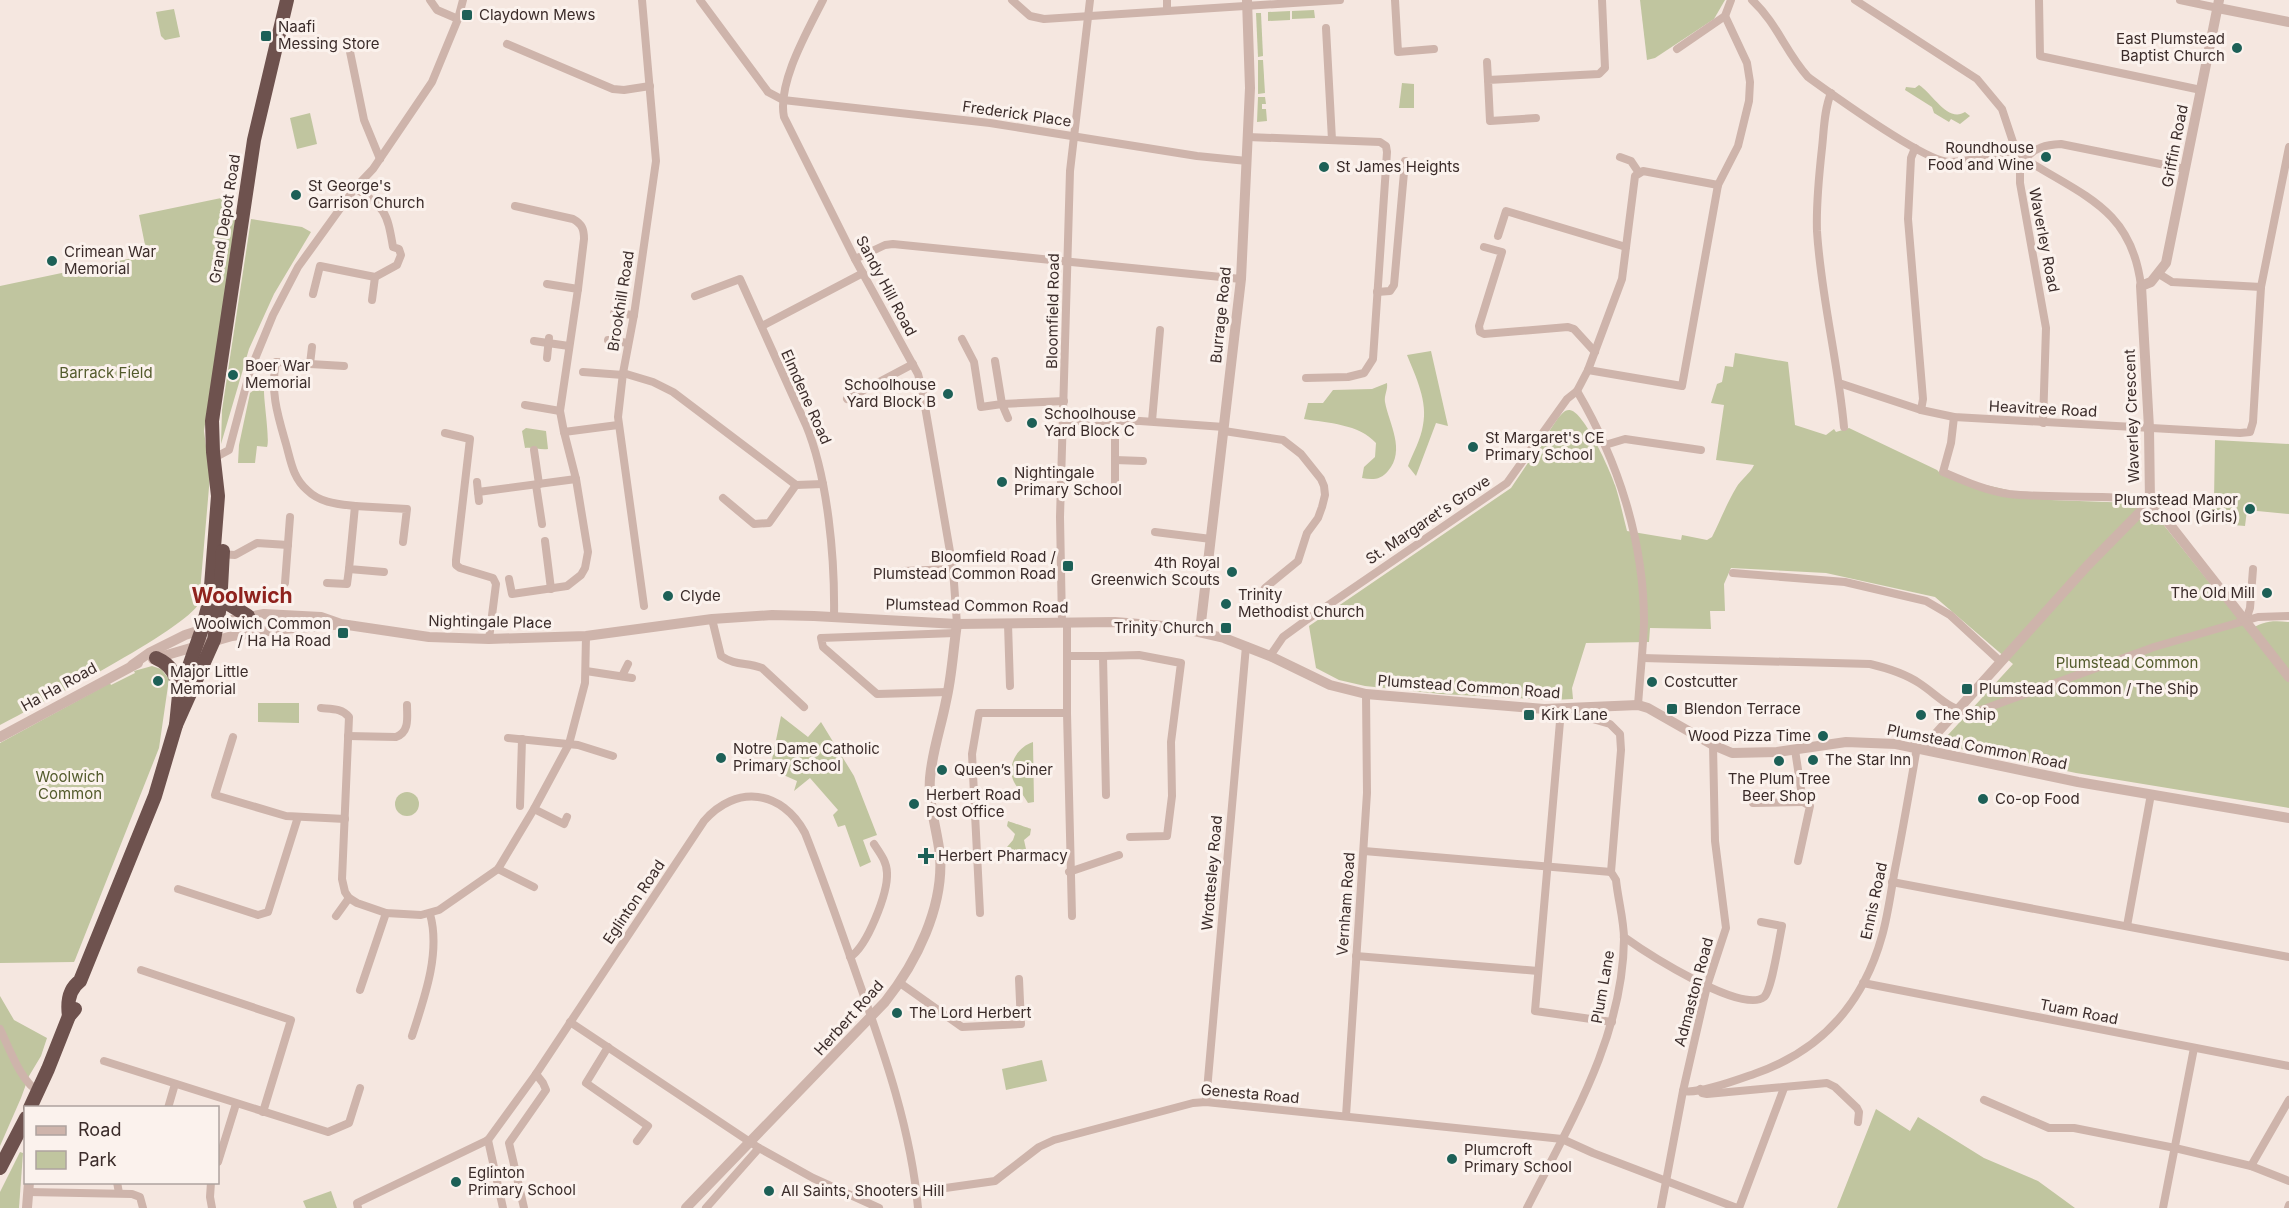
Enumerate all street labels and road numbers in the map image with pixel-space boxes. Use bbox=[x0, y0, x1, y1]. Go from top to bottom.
street label: Frederick Place bbox=[961, 96, 1073, 131]
street label: Griffin Road bbox=[2157, 103, 2192, 189]
street label: Grand Depot Road bbox=[205, 153, 244, 285]
street label: Waverley Road bbox=[2025, 186, 2064, 294]
street label: Sandy Hill Road bbox=[852, 232, 921, 339]
street label: Brookhill Road bbox=[603, 249, 638, 353]
street label: Bloomfield Road bbox=[1042, 253, 1063, 369]
street label: Burrage Road bbox=[1206, 266, 1235, 364]
street label: Elmdene Road bbox=[777, 346, 836, 447]
street label: Waverley Crescent bbox=[2120, 349, 2143, 483]
street label: Heavitree Road bbox=[1988, 396, 2098, 421]
street label: St. Margaret's Grove bbox=[1362, 471, 1494, 568]
street label: Plumstead Common Road bbox=[885, 594, 1069, 617]
street label: Nightingale Place bbox=[428, 611, 552, 632]
street label: Ha Ha Road bbox=[18, 658, 100, 715]
street label: Plumstead Common Road bbox=[1377, 671, 1561, 702]
street label: Plumstead Common Road bbox=[1885, 720, 2069, 773]
street label: Wrottesley Road bbox=[1197, 815, 1226, 931]
street label: Vernham Road bbox=[1332, 851, 1359, 956]
street label: Eglinton Road bbox=[598, 856, 669, 947]
street label: Ennis Road bbox=[1856, 860, 1891, 941]
street label: Admaston Road bbox=[1670, 935, 1717, 1048]
street label: Plum Lane bbox=[1587, 949, 1618, 1025]
street label: Herbert Road bbox=[810, 976, 887, 1059]
street label: Tuam Road bbox=[2038, 995, 2120, 1028]
street label: Genesta Road bbox=[1200, 1080, 1300, 1107]

